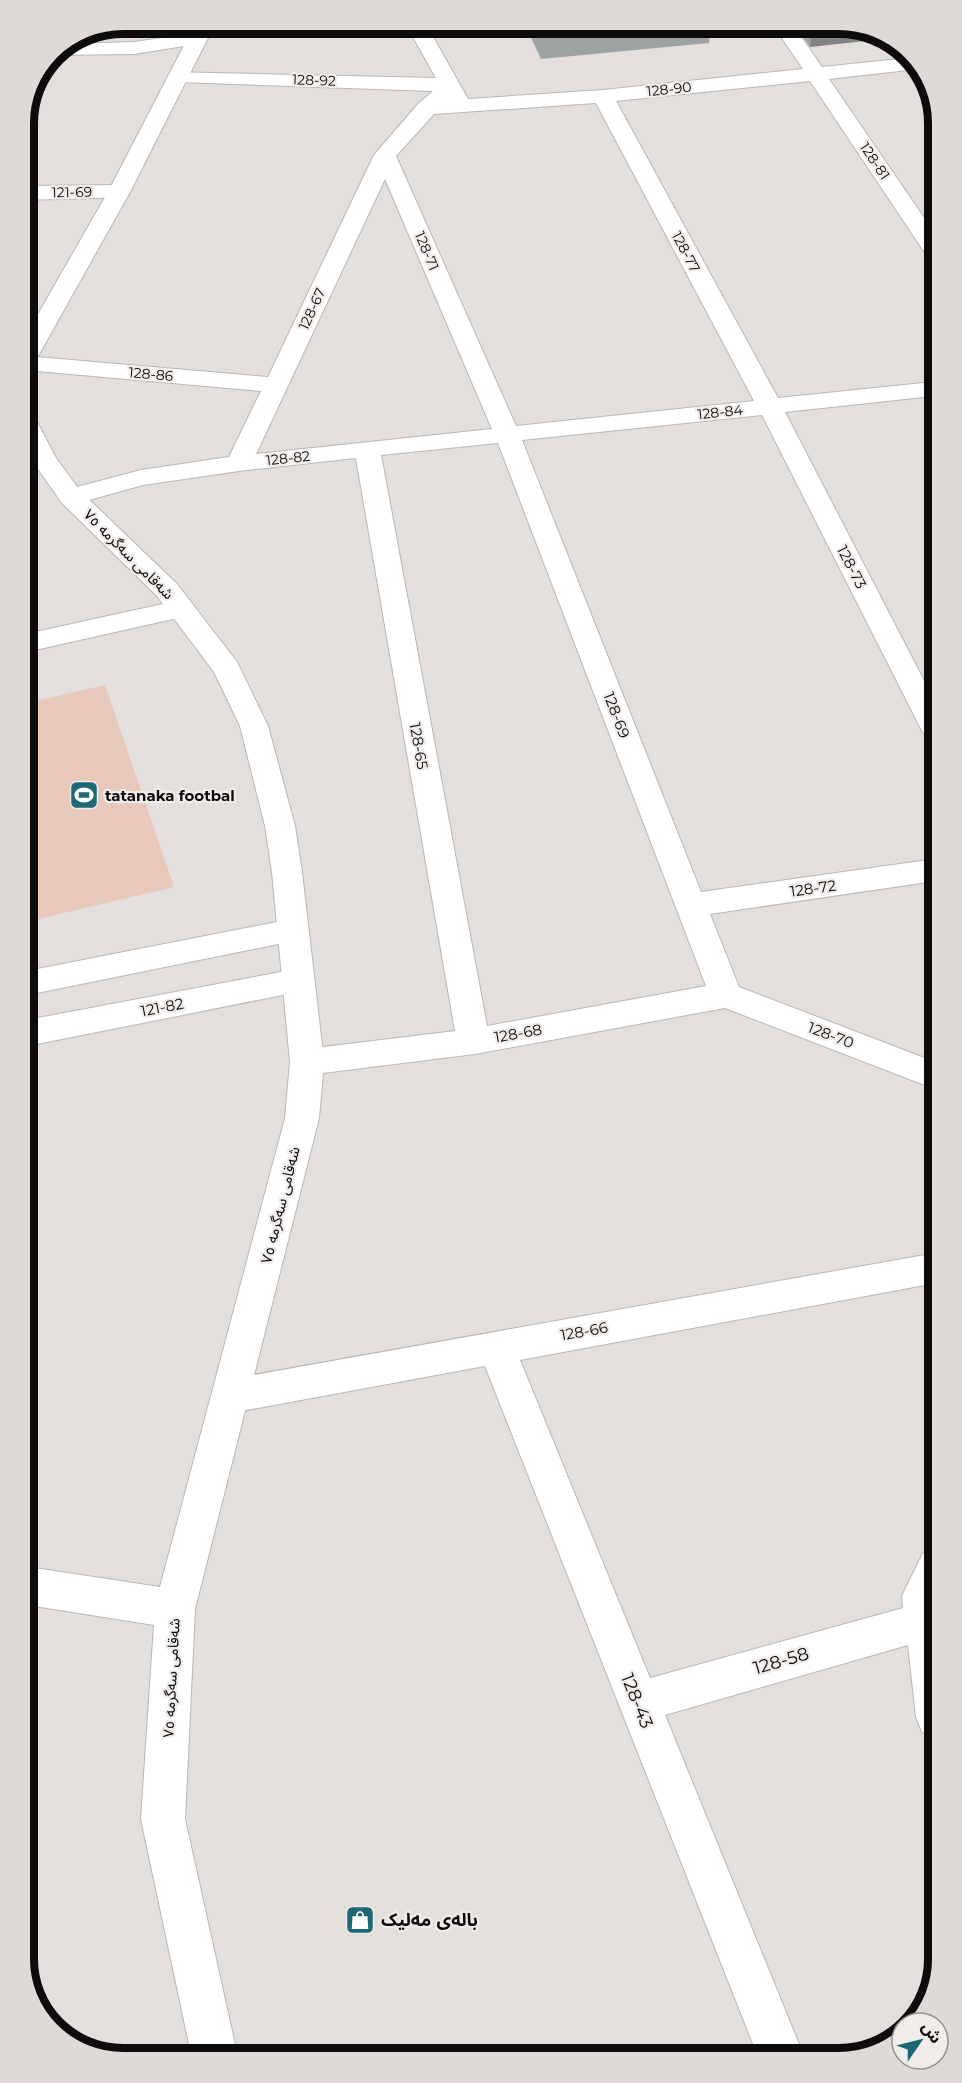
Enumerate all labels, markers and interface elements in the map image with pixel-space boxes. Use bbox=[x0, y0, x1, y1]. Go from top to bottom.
street label: 128-92 bbox=[292, 70, 336, 90]
street label: 128-90 bbox=[646, 78, 692, 100]
street label: 128-81 bbox=[856, 139, 894, 183]
street label: 121-69 bbox=[52, 183, 92, 201]
street label: 128-71 bbox=[411, 229, 443, 273]
street label: 128-77 bbox=[668, 229, 704, 275]
street label: 128-67 bbox=[295, 285, 329, 333]
street label: 128-86 bbox=[128, 363, 175, 385]
street label: 128-84 bbox=[696, 401, 744, 423]
street label: 128-82 bbox=[265, 447, 311, 469]
street label: شەقامی سەگرمە ٧٥ bbox=[80, 505, 178, 603]
street label: 128-73 bbox=[833, 542, 871, 592]
street label: 128-69 bbox=[600, 689, 634, 741]
street label: 128-65 bbox=[406, 721, 432, 771]
sports icon: tatanaka footbal bbox=[68, 779, 100, 811]
place label: tatanaka footbal bbox=[105, 786, 235, 805]
street label: 128-72 bbox=[789, 875, 837, 901]
street label: 121-82 bbox=[139, 994, 185, 1020]
street label: 128-70 bbox=[805, 1018, 857, 1052]
street label: 128-68 bbox=[493, 1019, 543, 1047]
street label: شەقامی سەگرمە ٧٥ bbox=[256, 1144, 304, 1265]
street label: 128-66 bbox=[559, 1318, 609, 1344]
street label: شەقامی سەگرمە ٧٥ bbox=[158, 1617, 184, 1738]
street label: 128-58 bbox=[751, 1643, 811, 1679]
street label: 128-43 bbox=[616, 1670, 658, 1732]
shop icon: بالەی مەلیک bbox=[344, 1904, 376, 1936]
place label: بالەی مەلیک bbox=[381, 1909, 478, 1931]
north arrow bbox=[890, 2011, 950, 2071]
text: ش bbox=[918, 2018, 946, 2047]

